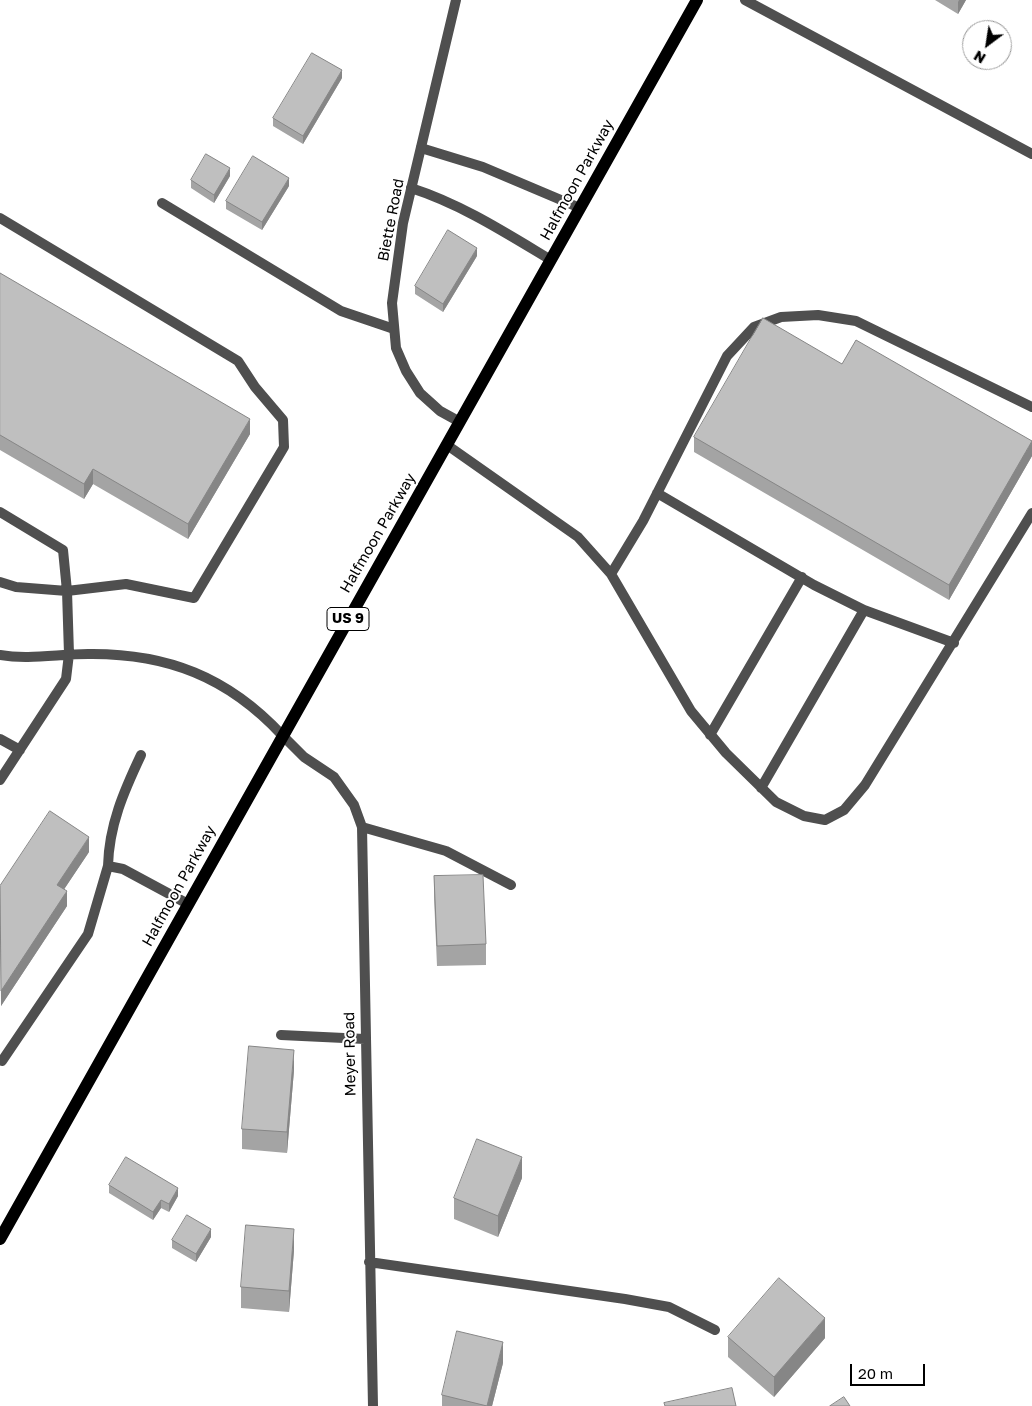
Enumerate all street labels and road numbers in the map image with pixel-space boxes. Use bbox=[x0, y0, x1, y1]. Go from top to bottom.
street label: Halfmoon Parkway bbox=[536, 117, 618, 243]
street label: Biette Road bbox=[374, 177, 408, 263]
street label: Halfmoon Parkway bbox=[336, 470, 420, 596]
road number: US 9 bbox=[327, 608, 369, 630]
street label: Halfmoon Parkway bbox=[138, 823, 220, 949]
street label: Meyer Road bbox=[340, 1012, 360, 1096]

